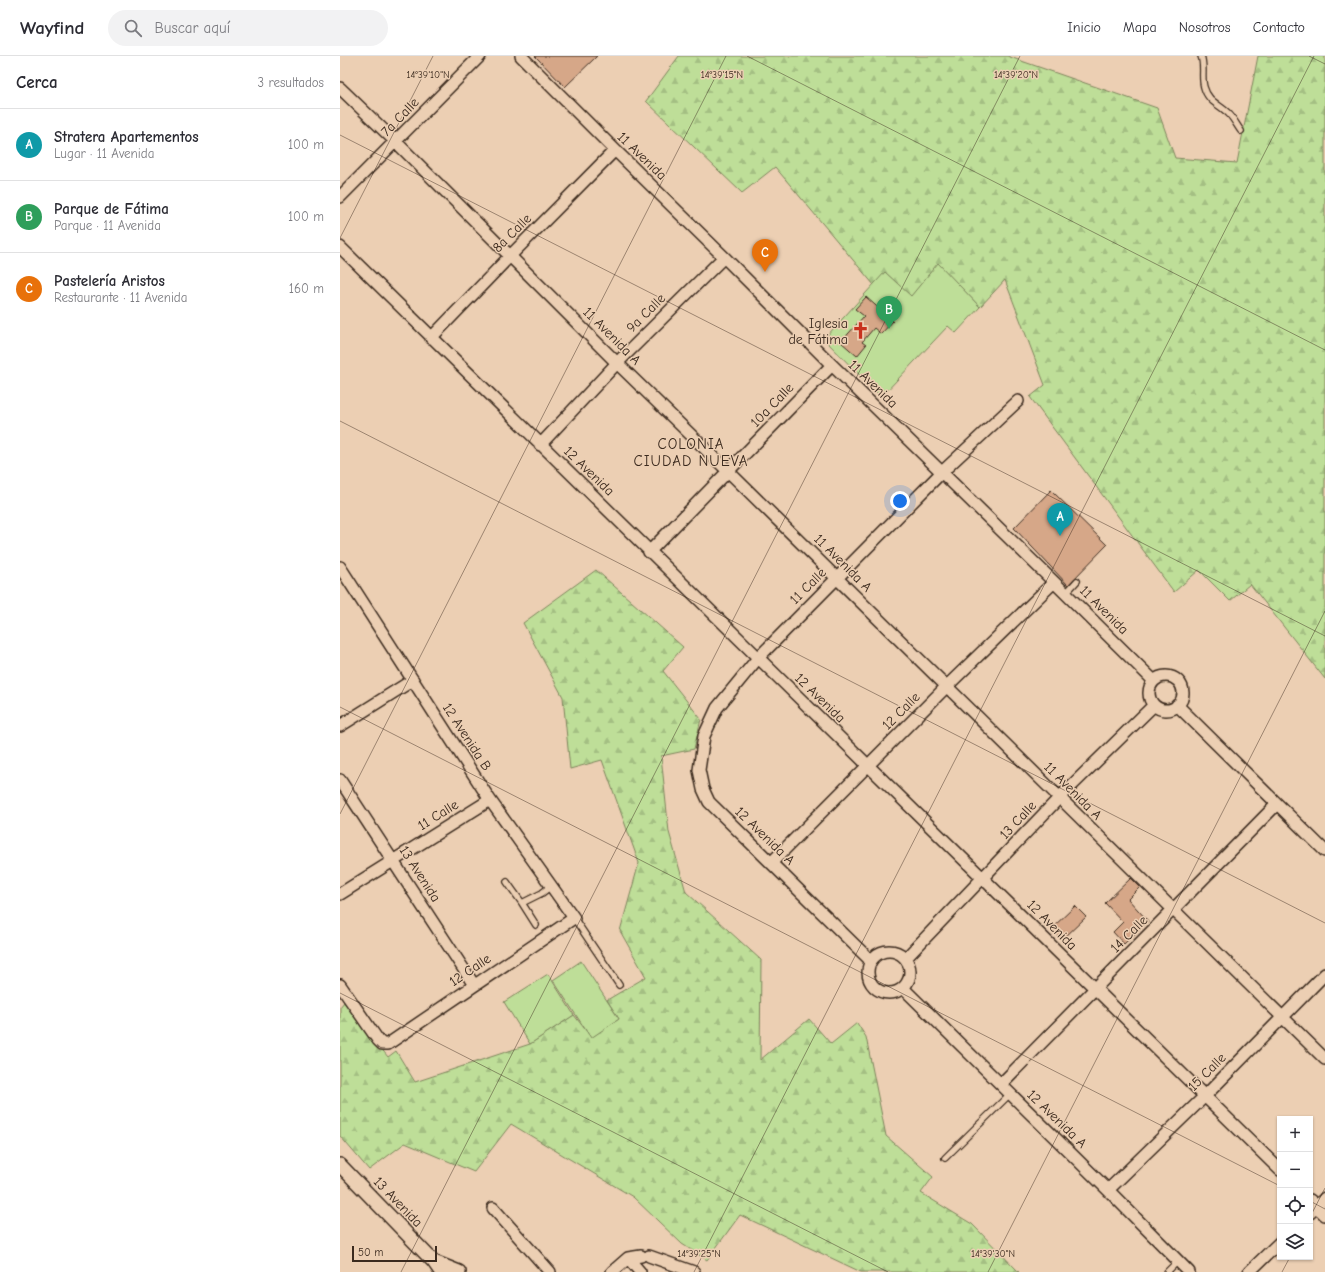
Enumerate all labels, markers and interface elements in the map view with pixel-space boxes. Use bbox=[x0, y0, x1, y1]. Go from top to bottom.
search box bbox=[108, 10, 388, 46]
text: Wayfind bbox=[20, 17, 84, 39]
icon: search bbox=[122, 17, 144, 39]
text: Buscar aquí bbox=[154, 19, 230, 37]
text: Inicio bbox=[1067, 19, 1101, 36]
text: Mapa bbox=[1123, 19, 1157, 36]
text: Nosotros bbox=[1179, 19, 1231, 36]
text: Contacto bbox=[1253, 19, 1305, 36]
text: 14°39'10"N bbox=[407, 69, 449, 81]
text: 14°39'15"N bbox=[701, 69, 743, 81]
text: 14°39'20"N bbox=[994, 69, 1038, 81]
text: Cerca bbox=[16, 73, 58, 92]
text: 3 resultados bbox=[258, 75, 324, 90]
street label: 7a Calle bbox=[377, 94, 423, 140]
text: Stratera Apartementos bbox=[54, 128, 199, 146]
street label: 11 Avenida bbox=[614, 128, 670, 184]
text: A bbox=[25, 137, 33, 152]
text: 100 m bbox=[288, 137, 324, 152]
text: Lugar · 11 Avenida bbox=[54, 146, 154, 161]
text: Parque de Fátima bbox=[54, 200, 169, 218]
text: B bbox=[25, 209, 33, 224]
text: 100 m bbox=[288, 209, 324, 224]
street label: 8a Calle bbox=[489, 210, 535, 256]
text: Parque · 11 Avenida bbox=[54, 218, 161, 233]
pin: C bbox=[752, 239, 778, 272]
text: Pastelería Aristos bbox=[54, 272, 165, 290]
text: C bbox=[25, 281, 33, 296]
text: 160 m bbox=[289, 281, 324, 296]
text: Restaurante · 11 Avenida bbox=[54, 290, 187, 305]
street label: 9a Calle bbox=[623, 290, 669, 336]
pin: B bbox=[876, 296, 902, 329]
street label: 11 Avenida A bbox=[580, 304, 644, 368]
place label: Iglesia de Fátima bbox=[788, 315, 848, 348]
church icon: Iglesia de Fátima bbox=[851, 321, 871, 341]
street label: 11 Avenida bbox=[845, 356, 901, 412]
street label: 10a Calle bbox=[747, 379, 797, 431]
district label: COLONIA CIUDAD NUEVA bbox=[633, 435, 749, 470]
street label: 12 Avenida bbox=[560, 443, 618, 499]
your location bbox=[890, 491, 910, 511]
pin: A bbox=[1047, 503, 1073, 536]
street label: 11 Avenida A bbox=[811, 531, 875, 595]
street label: 11 Calle bbox=[786, 564, 830, 608]
street label: 11 Avenida bbox=[1076, 582, 1132, 638]
street label: 12 Avenida bbox=[791, 670, 849, 726]
street label: 12 Calle bbox=[879, 689, 923, 733]
street label: 12 Avenida B bbox=[439, 700, 495, 774]
street label: 11 Avenida A bbox=[1041, 759, 1105, 823]
street label: 11 Calle bbox=[415, 796, 461, 834]
street label: 13 Calle bbox=[996, 797, 1040, 843]
street label: 12 Avenida A bbox=[732, 803, 798, 869]
street label: 13 Avenida bbox=[396, 843, 444, 905]
street label: 12 Avenida bbox=[1023, 896, 1081, 954]
street label: 14 Calle bbox=[1107, 912, 1151, 956]
street label: 12 Calle bbox=[446, 950, 494, 990]
street label: 15 Calle bbox=[1184, 1049, 1230, 1095]
street label: 12 Avenida A bbox=[1024, 1086, 1090, 1152]
map controls bbox=[1277, 1116, 1313, 1260]
button: + bbox=[1277, 1116, 1313, 1152]
button: − bbox=[1277, 1152, 1313, 1188]
street label: 13 Avenida bbox=[370, 1173, 426, 1231]
button: locate bbox=[1277, 1188, 1313, 1224]
button: layers bbox=[1277, 1224, 1313, 1260]
scale bar bbox=[352, 1244, 437, 1263]
text: 50 m bbox=[358, 1246, 383, 1259]
text: 14°39'25"N bbox=[677, 1248, 721, 1260]
text: 14°39'30"N bbox=[971, 1248, 1015, 1260]

